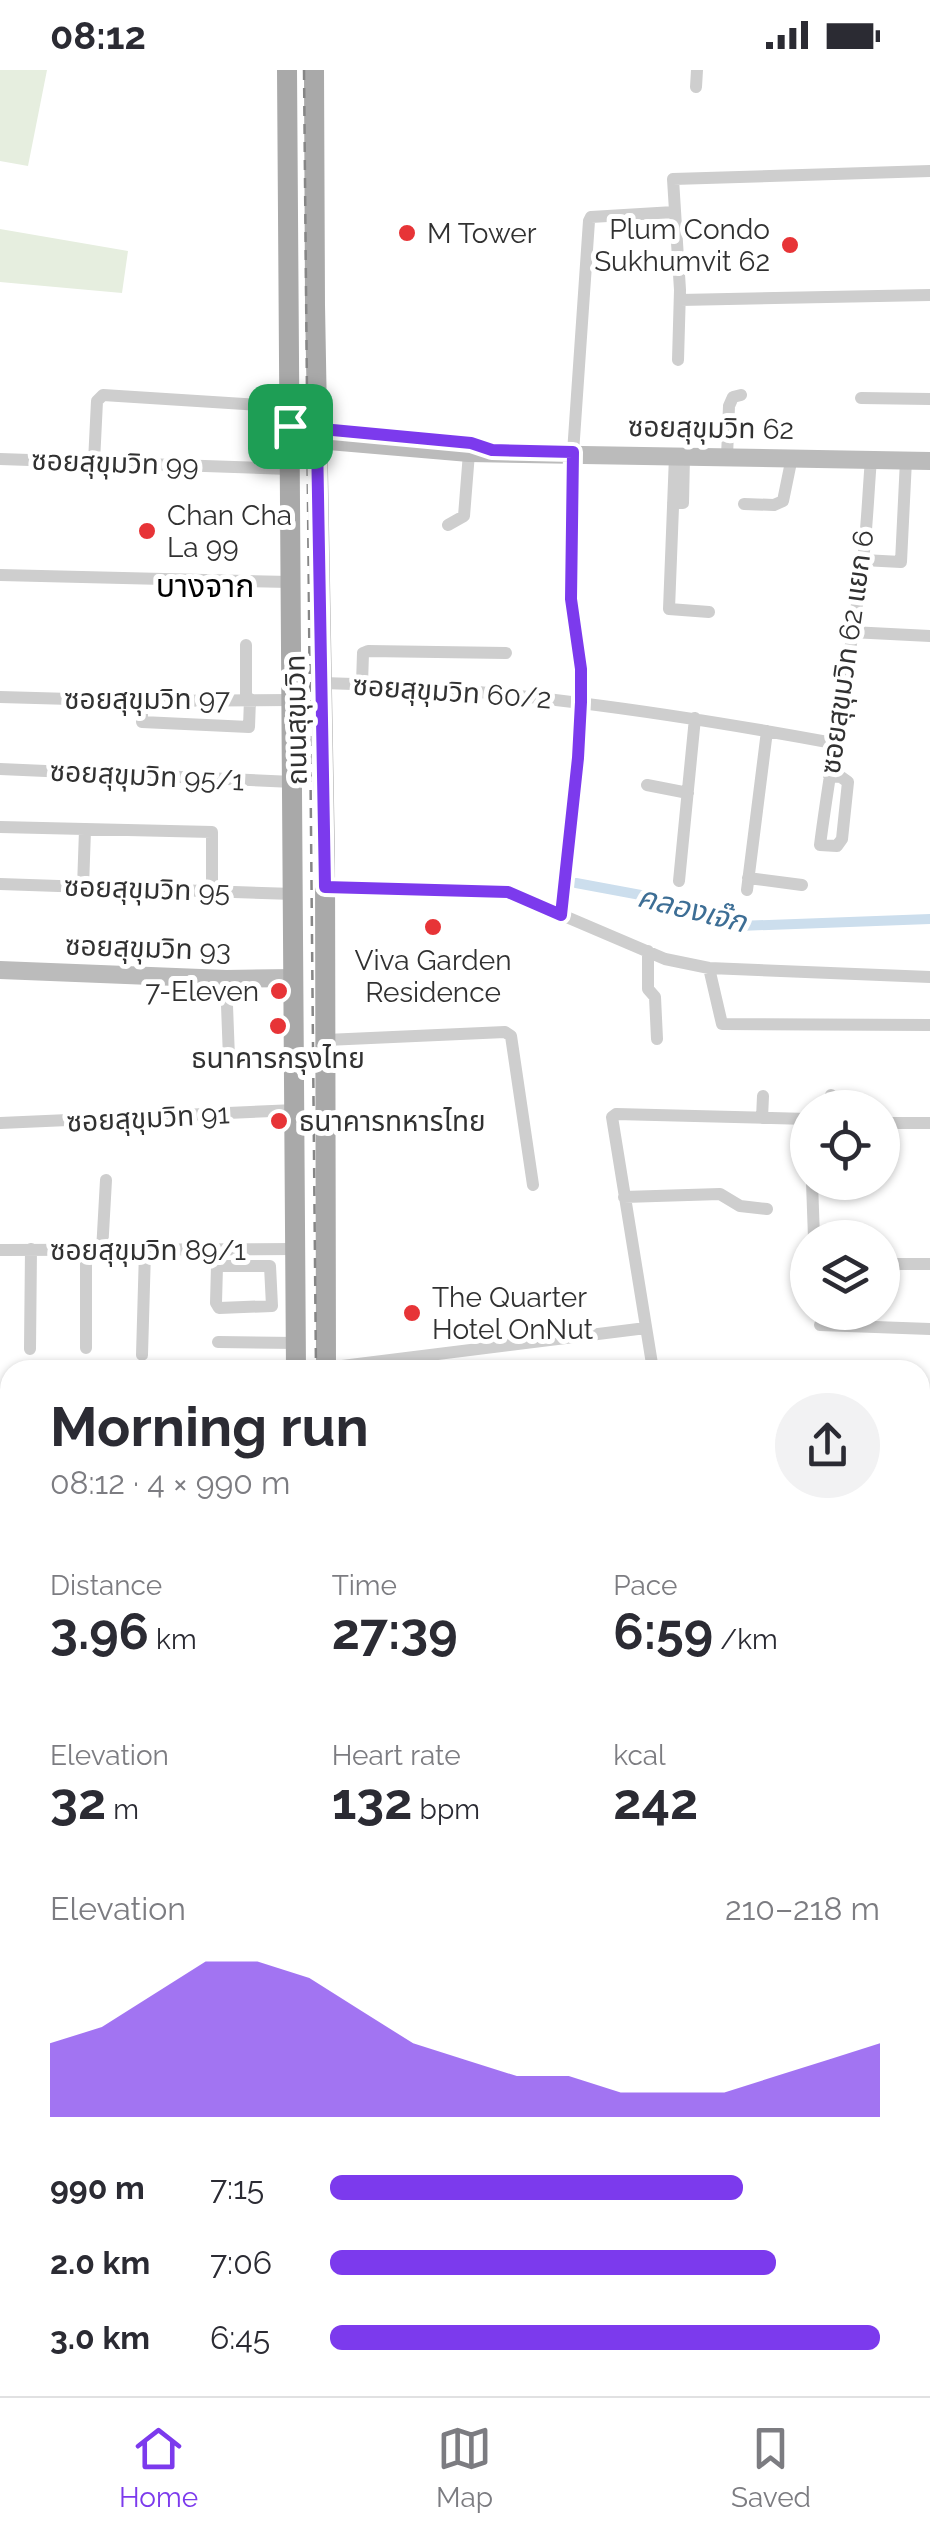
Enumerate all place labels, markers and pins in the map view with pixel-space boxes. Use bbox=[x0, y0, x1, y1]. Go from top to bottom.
place label: Plum Condo Sukhumvit 62 bbox=[594, 213, 770, 278]
place label: M Tower bbox=[427, 217, 537, 250]
marker: M Tower bbox=[396, 222, 418, 244]
marker: Plum Condo Sukhumvit 62 bbox=[779, 234, 801, 256]
pin bbox=[248, 384, 333, 469]
place label: Chan Cha La 99 bbox=[167, 499, 292, 564]
marker: Chan Cha La 99 bbox=[136, 520, 158, 542]
marker: Viva Garden Residence bbox=[422, 916, 444, 938]
place label: Viva Garden Residence bbox=[355, 944, 512, 1009]
place label: 7-Eleven bbox=[145, 975, 259, 1008]
marker: 7-Eleven bbox=[268, 980, 290, 1002]
marker: ธนาคารกรุงไทย bbox=[267, 1015, 289, 1037]
place label: ธนาคารกรุงไทย bbox=[191, 1042, 365, 1075]
place label: ธนาคารทหารไทย bbox=[299, 1105, 486, 1138]
marker: ธนาคารทหารไทย bbox=[268, 1110, 290, 1132]
place label: The Quarter Hotel OnNut bbox=[432, 1281, 594, 1346]
marker: The Quarter Hotel OnNut bbox=[401, 1302, 423, 1324]

